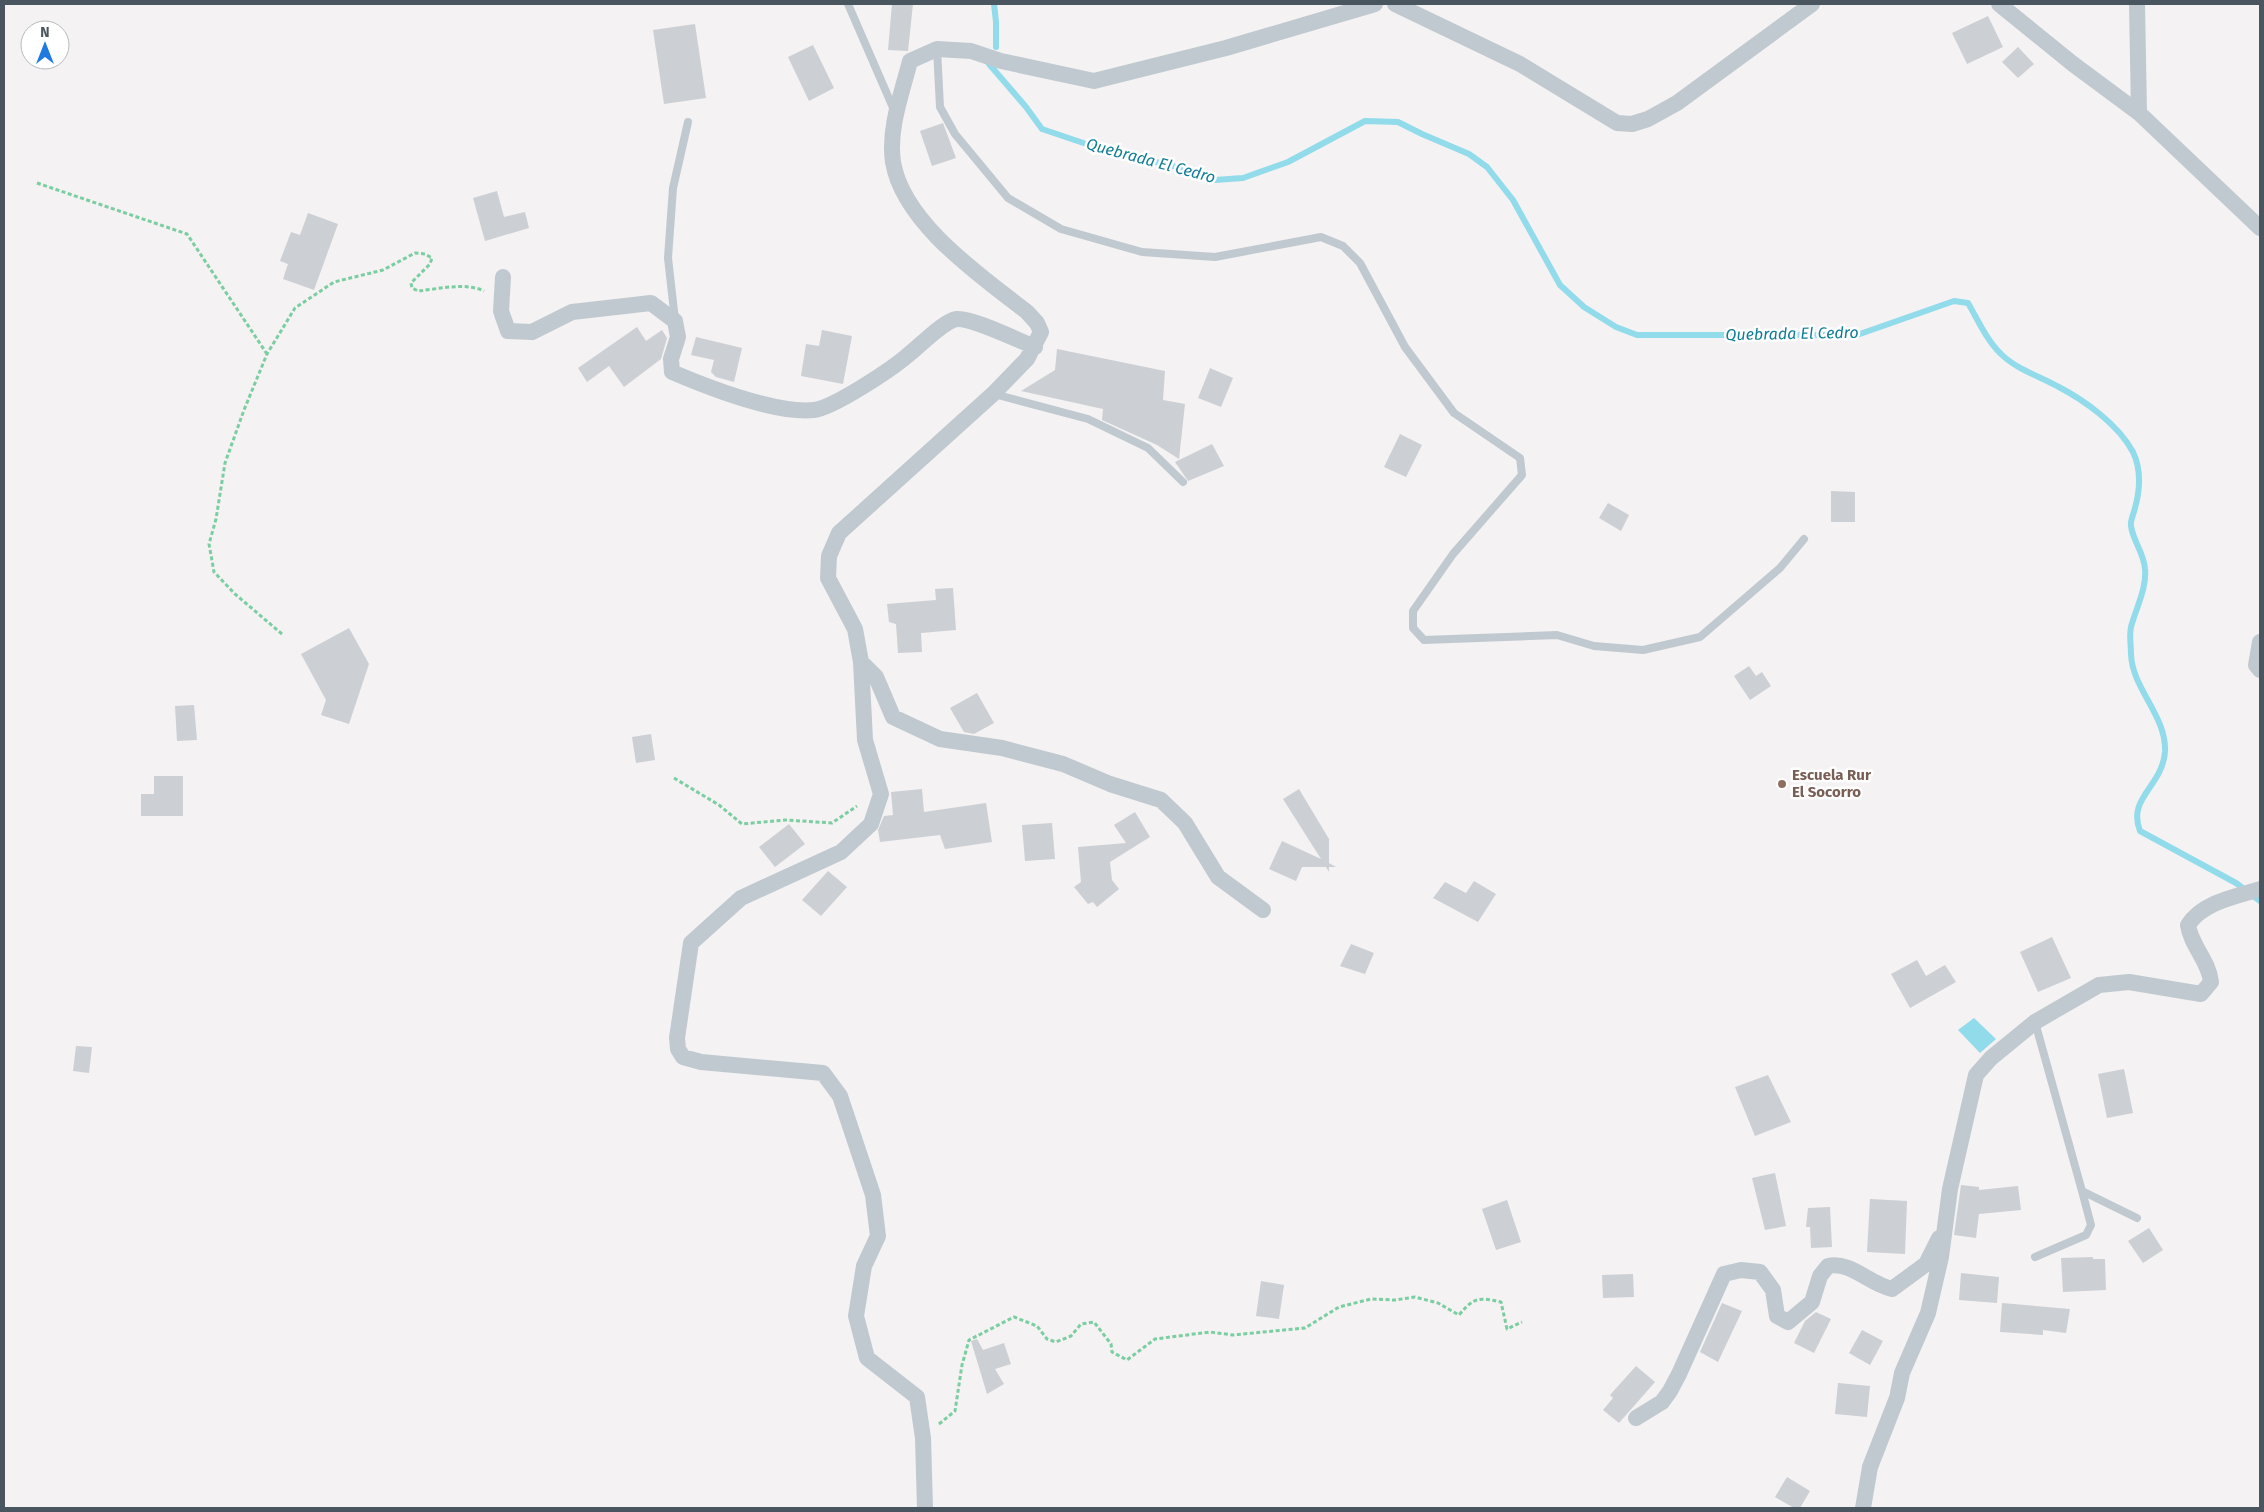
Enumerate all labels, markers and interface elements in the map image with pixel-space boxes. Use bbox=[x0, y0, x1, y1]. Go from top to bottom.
north arrow bbox=[20, 20, 70, 70]
text: N bbox=[40, 24, 50, 41]
water label: Quebrada El Cedro bbox=[1084, 134, 1218, 187]
water label: Quebrada El Cedro bbox=[1725, 323, 1859, 344]
place label: Escuela Rur El Socorro bbox=[1792, 766, 1872, 801]
marker: Escuela Rur El Socorro bbox=[1776, 778, 1788, 790]

